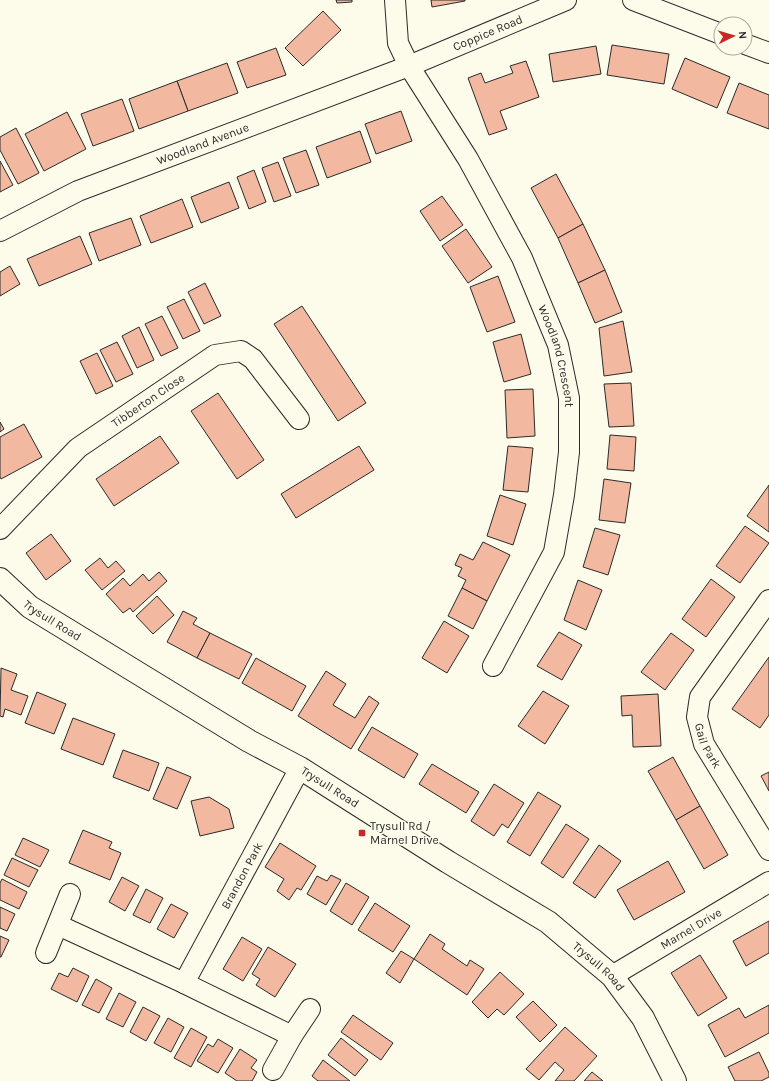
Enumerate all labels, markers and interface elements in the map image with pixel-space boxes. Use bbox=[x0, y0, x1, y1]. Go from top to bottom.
street label: Coppice Road bbox=[451, 12, 525, 54]
north arrow bbox=[713, 16, 753, 56]
text: N bbox=[736, 31, 749, 40]
street label: Woodland Avenue bbox=[155, 120, 251, 168]
street label: Woodland Crescent bbox=[535, 303, 576, 408]
street label: Tibberton Close bbox=[109, 371, 187, 430]
street label: Trysull Road bbox=[20, 597, 84, 644]
street label: Gail Park bbox=[692, 722, 724, 771]
street label: Trysull Road bbox=[298, 763, 362, 811]
place label: Trysull Rd / Marnel Drive bbox=[370, 819, 439, 847]
marker: Trysull Rd / Marnel Drive bbox=[357, 828, 367, 838]
street label: Brandon Park bbox=[218, 840, 266, 911]
street label: Marnel Drive bbox=[658, 905, 724, 952]
street label: Trysull Road bbox=[570, 939, 628, 994]

